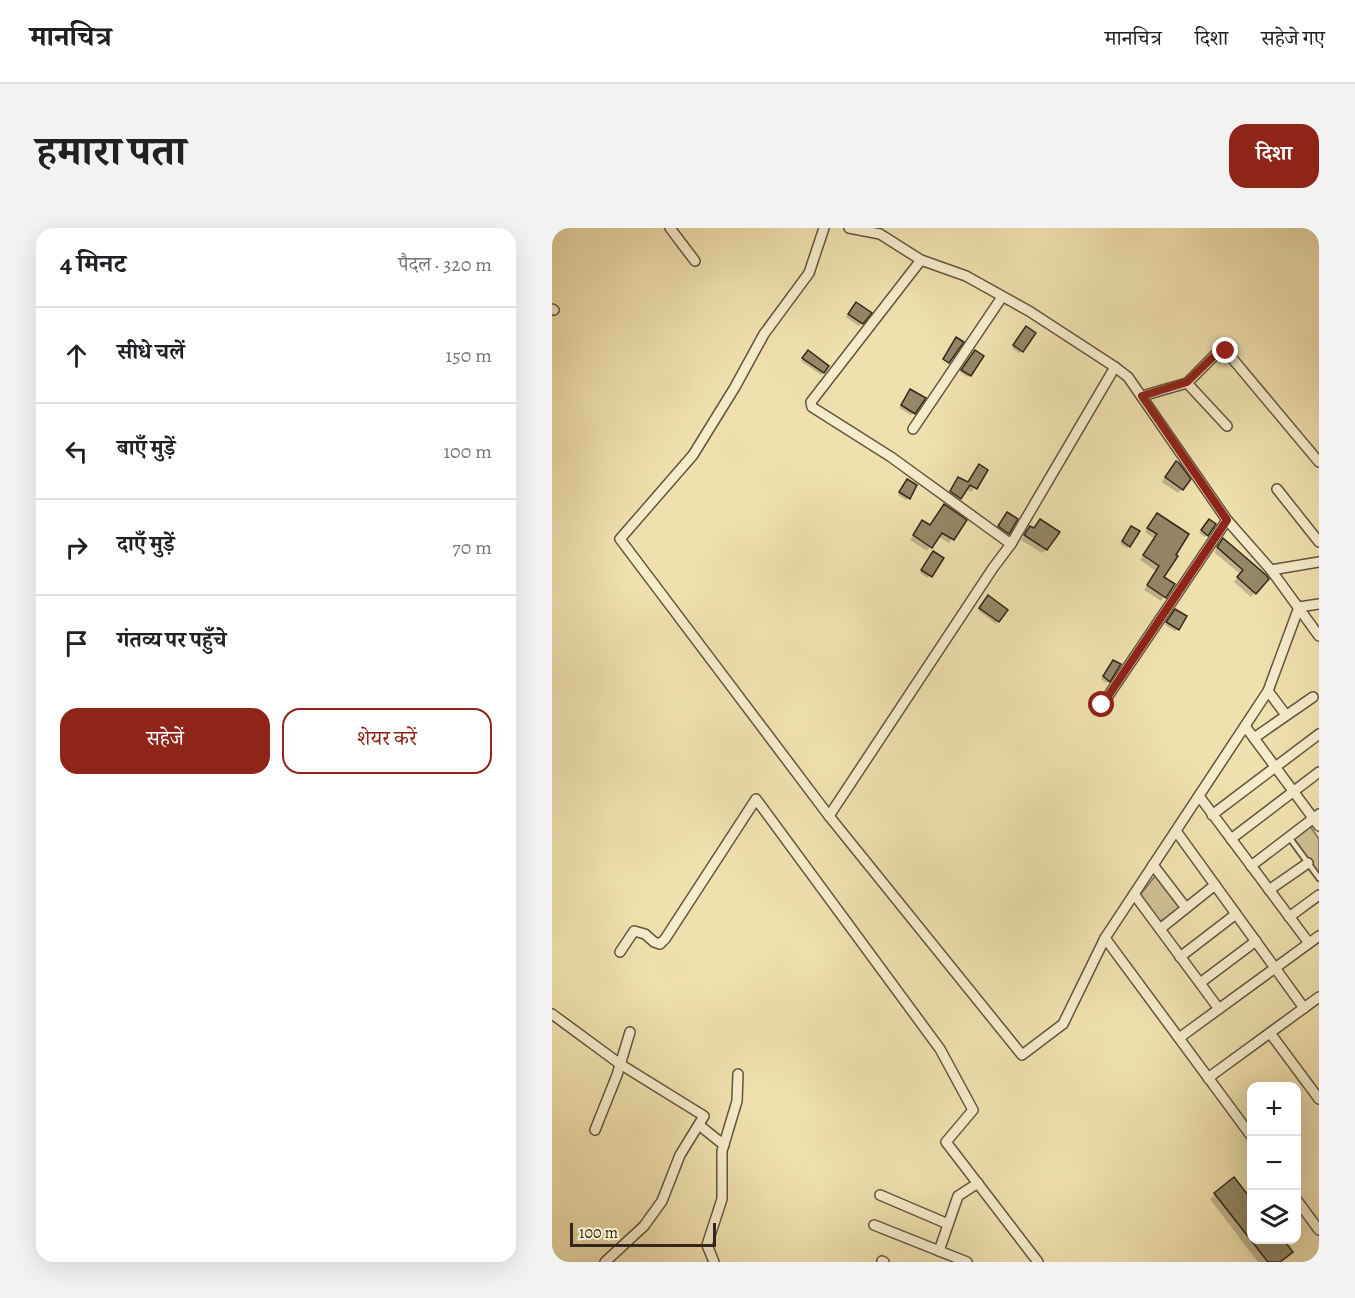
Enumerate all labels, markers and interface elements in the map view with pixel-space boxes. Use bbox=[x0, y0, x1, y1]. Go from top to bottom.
text: मानचित्र bbox=[30, 18, 112, 56]
text: मानचित्र bbox=[1105, 24, 1162, 52]
text: दिशा bbox=[1195, 24, 1228, 52]
text: सहेजे गए bbox=[1261, 24, 1325, 52]
text: हमारा पता bbox=[36, 122, 186, 179]
button: दिशा bbox=[1229, 124, 1319, 188]
text: 4 मिनट bbox=[60, 246, 126, 281]
text: पैदल · 320 m bbox=[398, 251, 492, 278]
text: सीधे चलें bbox=[117, 337, 185, 367]
route end bbox=[1212, 337, 1238, 363]
icon: ahead bbox=[60, 339, 93, 372]
text: 150 m bbox=[445, 342, 492, 369]
text: बाएँ मुड़ें bbox=[117, 433, 175, 463]
icon: left bbox=[60, 435, 93, 468]
text: 100 m bbox=[443, 438, 492, 465]
text: दाएँ मुड़ें bbox=[117, 529, 175, 559]
icon: right bbox=[60, 531, 93, 564]
text: 70 m bbox=[452, 534, 492, 561]
text: गंतव्य पर पहुँचे bbox=[117, 625, 226, 655]
icon: arrive bbox=[60, 627, 93, 660]
route start bbox=[1088, 691, 1114, 717]
button: सहेजें bbox=[60, 708, 270, 774]
button: शेयर करें bbox=[282, 708, 492, 774]
map controls bbox=[1247, 1082, 1301, 1244]
button: + bbox=[1247, 1082, 1301, 1136]
button: − bbox=[1247, 1136, 1301, 1190]
button: layers bbox=[1247, 1190, 1301, 1244]
scale bar bbox=[570, 1220, 716, 1248]
text: 100 m bbox=[579, 1222, 618, 1244]

